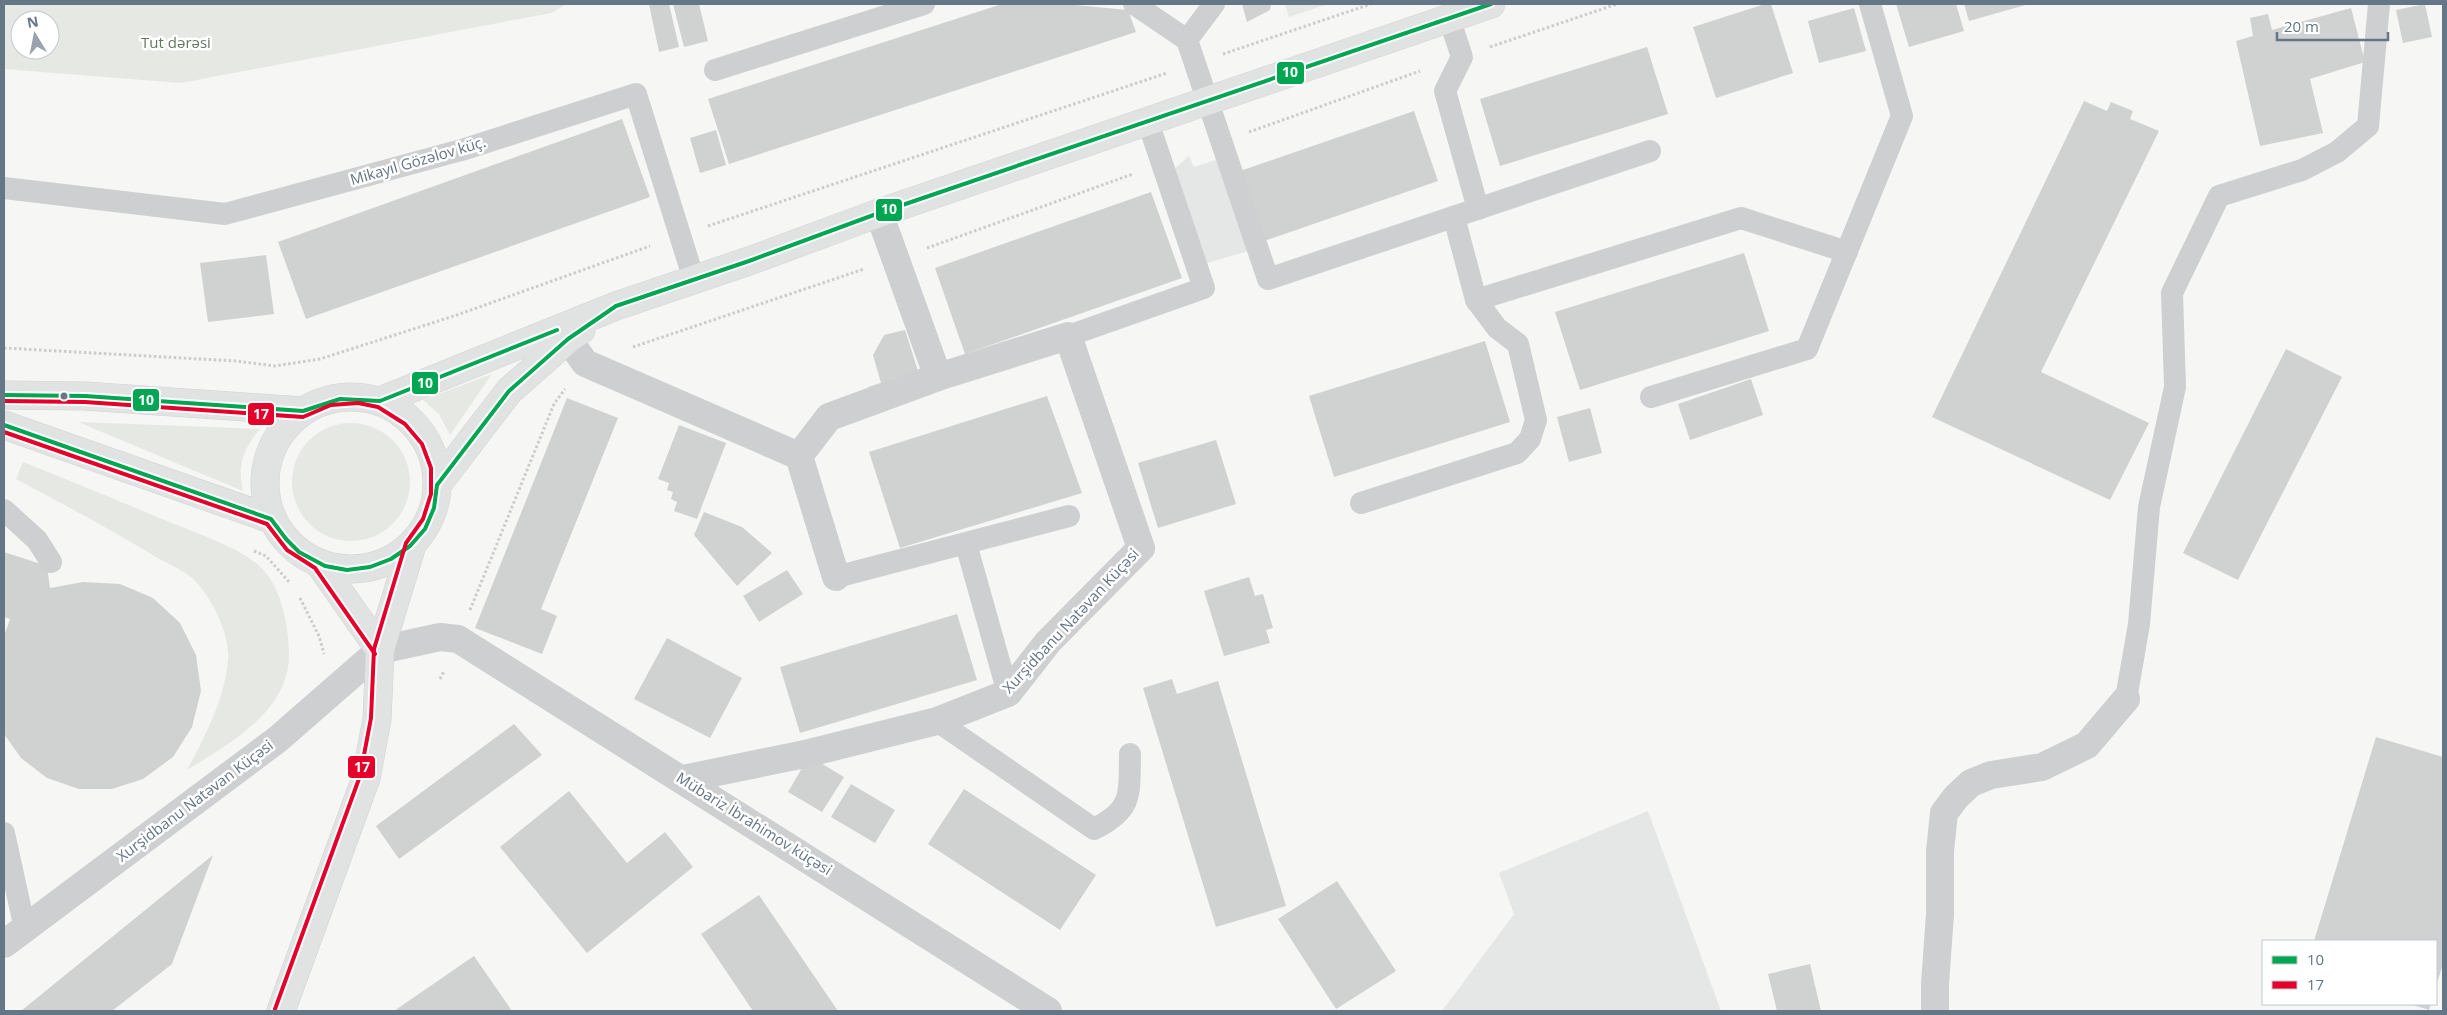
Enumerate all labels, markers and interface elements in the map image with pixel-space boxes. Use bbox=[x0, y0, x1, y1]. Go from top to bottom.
north arrow bbox=[10, 10, 60, 60]
scale bar bbox=[2277, 10, 2388, 42]
text: N bbox=[25, 11, 40, 32]
text: 20 m bbox=[2284, 16, 2319, 36]
park label: Tut dərəsi bbox=[141, 32, 211, 52]
line badge: 10 bbox=[1276, 61, 1305, 85]
text: 10 bbox=[1282, 62, 1298, 81]
street label: Mikayıl Gözəlov küç. bbox=[348, 131, 488, 189]
line badge: 10 bbox=[875, 198, 903, 222]
text: 10 bbox=[881, 199, 897, 218]
line badge: 10 bbox=[411, 371, 439, 395]
text: 10 bbox=[417, 373, 433, 392]
line badge: 10 bbox=[132, 388, 160, 412]
text: 10 bbox=[138, 390, 154, 409]
unlabelled marker bbox=[59, 391, 69, 401]
line badge: 17 bbox=[247, 402, 275, 426]
text: 17 bbox=[253, 404, 269, 423]
street label: Xurşidbanu Natəvan Küçəsi bbox=[998, 544, 1143, 697]
street label: Xurşidbanu Natəvan Küçəsi bbox=[112, 735, 277, 866]
line badge: 17 bbox=[347, 755, 376, 779]
text: 17 bbox=[354, 757, 370, 776]
street label: Mübariz İbrahimov küçəsi bbox=[673, 767, 836, 879]
legend bbox=[2262, 940, 2437, 1005]
text: 10 bbox=[2307, 949, 2324, 969]
text: 17 bbox=[2307, 974, 2324, 994]

